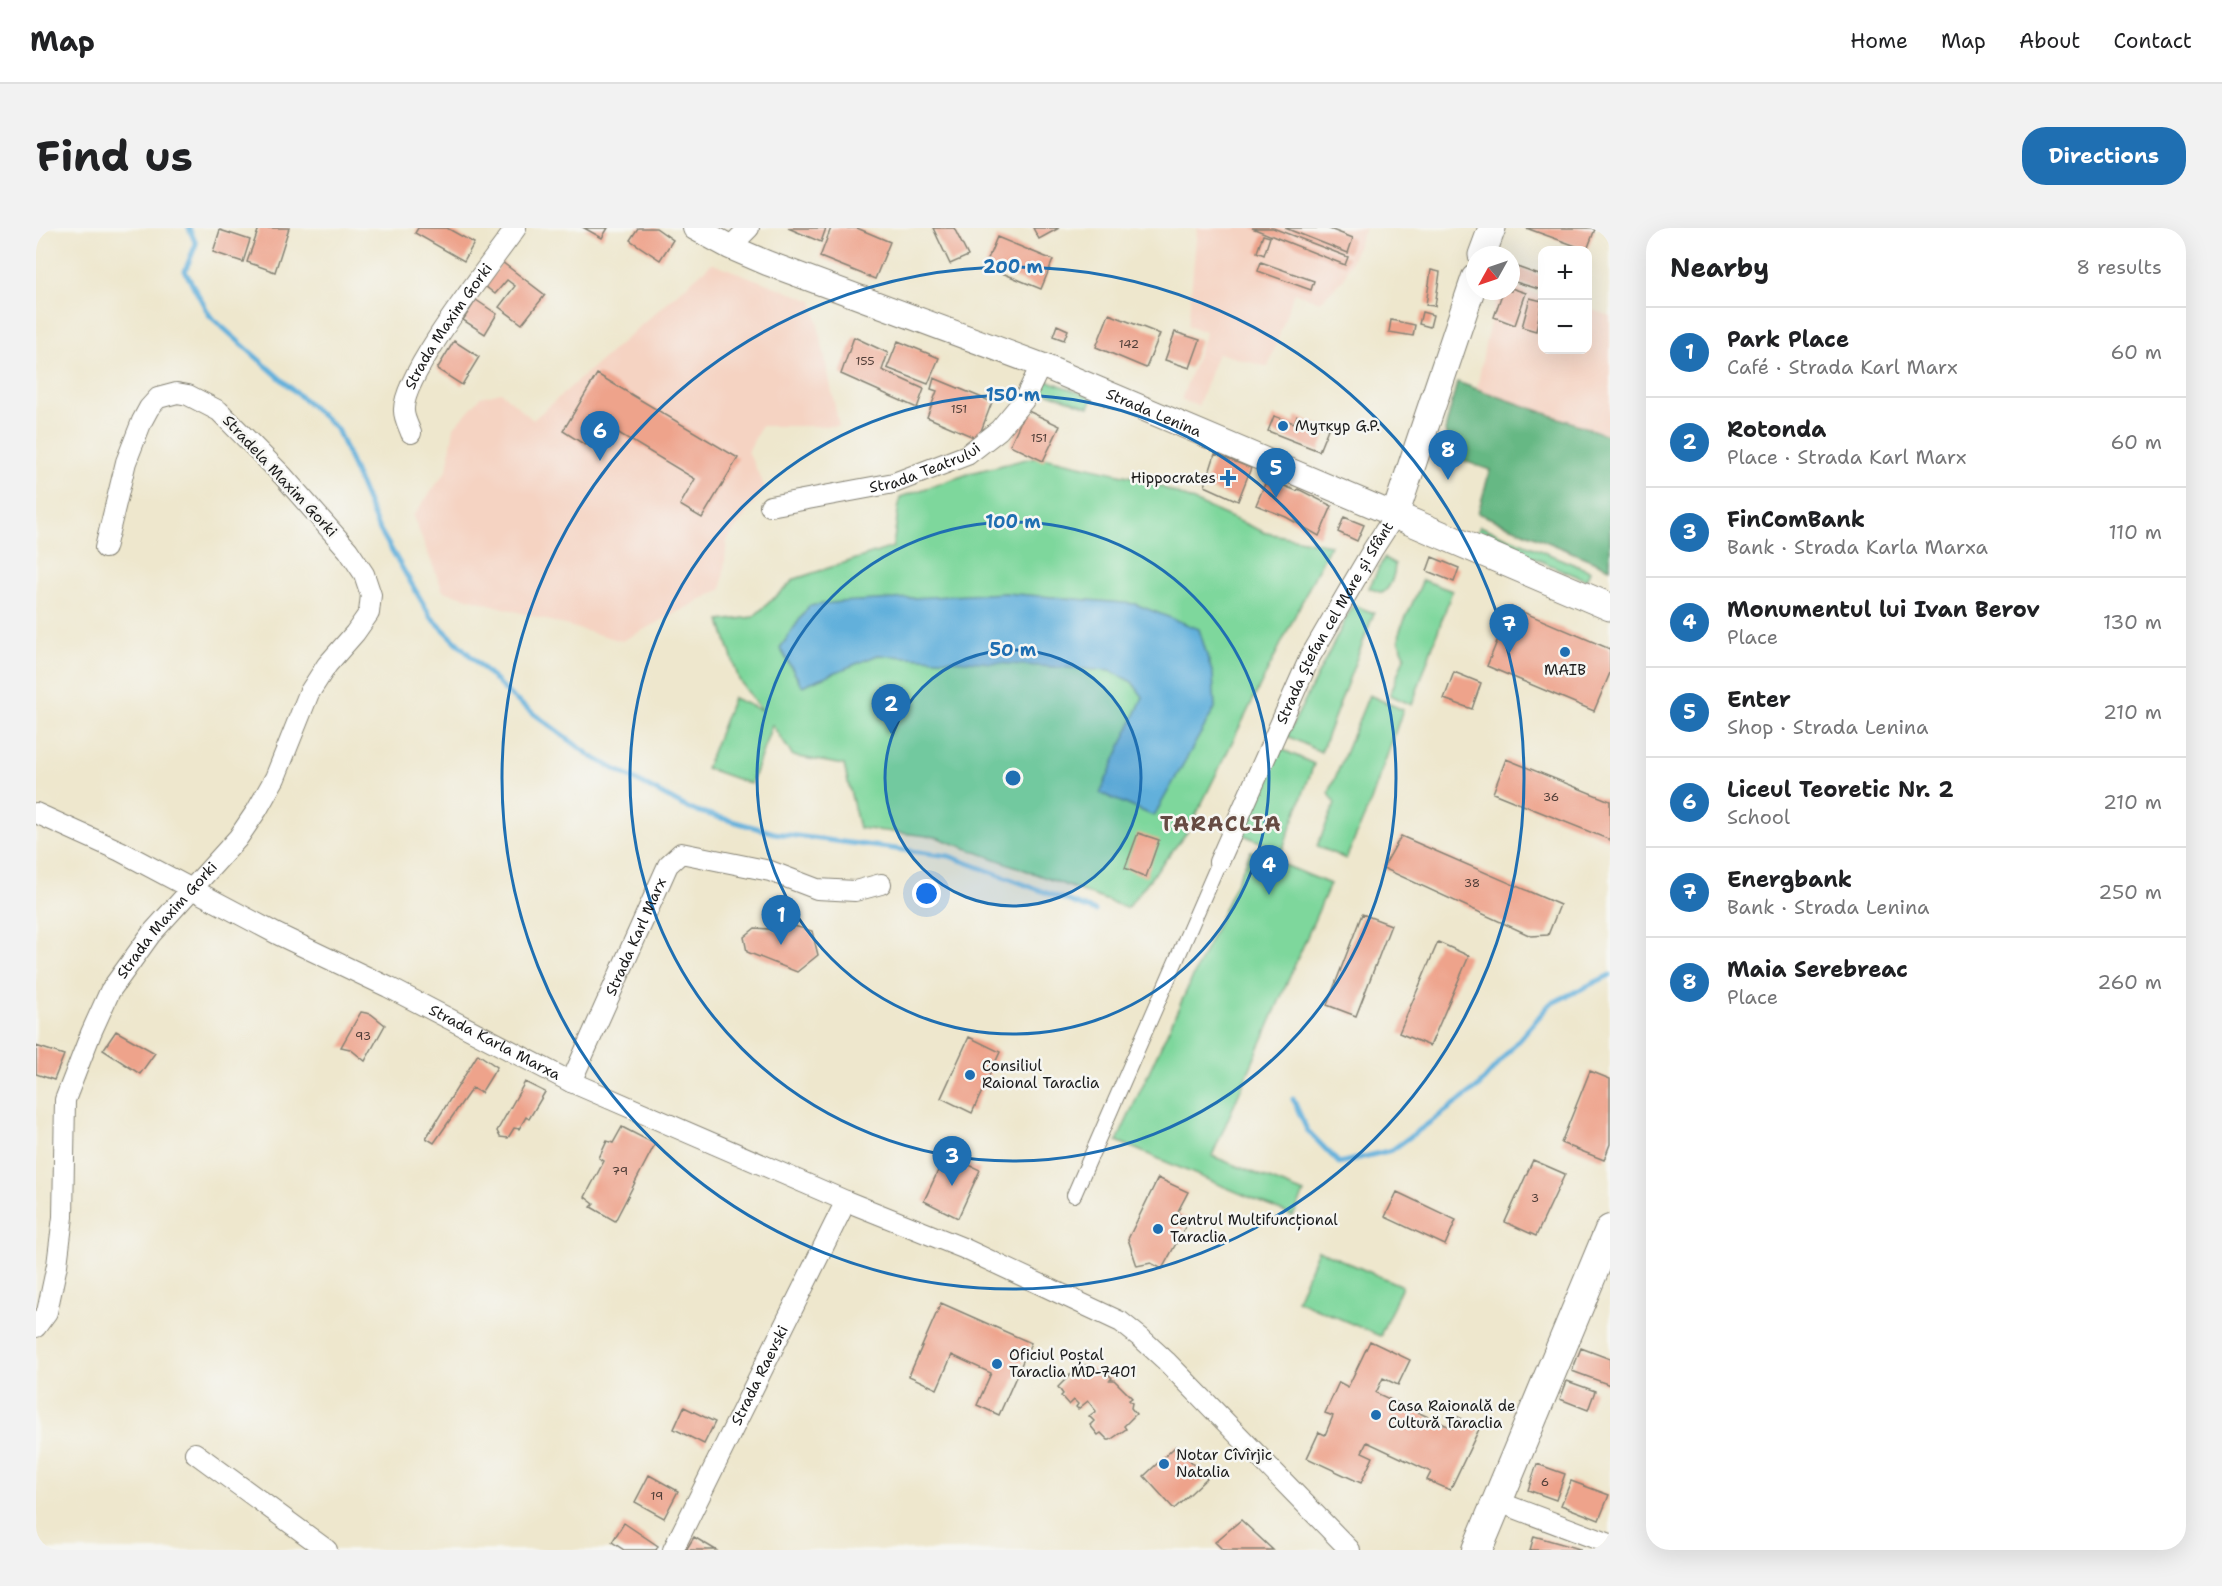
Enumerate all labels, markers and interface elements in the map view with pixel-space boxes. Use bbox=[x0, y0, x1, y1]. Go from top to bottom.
text: Map bbox=[30, 22, 95, 60]
text: Home bbox=[1850, 27, 1908, 55]
text: Map bbox=[1941, 27, 1986, 55]
text: About bbox=[2019, 27, 2080, 55]
text: Contact bbox=[2113, 27, 2192, 55]
button: Directions bbox=[2022, 127, 2186, 185]
text: Find us bbox=[36, 128, 193, 184]
north arrow bbox=[1466, 246, 1520, 300]
map controls bbox=[1538, 246, 1592, 354]
button: + bbox=[1538, 246, 1592, 300]
text: Nearby bbox=[1670, 250, 1769, 285]
text: 8 results bbox=[2076, 254, 2162, 280]
text: 200 m bbox=[983, 255, 1044, 279]
street label: Strada Maxim Gorki bbox=[400, 259, 497, 393]
button: − bbox=[1538, 300, 1592, 354]
text: Park Place bbox=[1727, 325, 1849, 354]
house number: 142 bbox=[1119, 336, 1139, 352]
text: 1 bbox=[1685, 339, 1694, 365]
text: 60 m bbox=[2110, 339, 2162, 365]
house number: 155 bbox=[855, 353, 875, 369]
text: Café · Strada Karl Marx bbox=[1727, 354, 1958, 380]
text: 150 m bbox=[986, 383, 1041, 407]
street label: Strada Lenina bbox=[1103, 384, 1205, 442]
house number: 151 bbox=[951, 401, 967, 417]
street label: Stradela Maxim Gorki bbox=[218, 411, 342, 541]
pin: 6 bbox=[580, 412, 620, 461]
text: Rotonda bbox=[1727, 415, 1826, 444]
place label: Муткур G.P. bbox=[1295, 416, 1380, 436]
marker: Муткур G.P. bbox=[1276, 419, 1290, 433]
text: 2 bbox=[1683, 429, 1697, 455]
text: 60 m bbox=[2110, 429, 2162, 455]
house number: 151 bbox=[1031, 430, 1047, 446]
pin: 8 bbox=[1428, 430, 1468, 480]
street label: Strada Teatrului bbox=[868, 438, 985, 497]
text: Place · Strada Karl Marx bbox=[1727, 444, 1967, 470]
pin: 5 bbox=[1256, 448, 1296, 498]
place label: Hippocrates bbox=[1131, 468, 1216, 488]
marker: Hippocrates bbox=[1221, 471, 1235, 485]
text: FinComBank bbox=[1727, 505, 1865, 534]
text: 100 m bbox=[985, 510, 1041, 534]
street label: Strada Ștefan cel Mare și Sfânt bbox=[1271, 518, 1398, 727]
text: 3 bbox=[1683, 519, 1697, 545]
text: 110 m bbox=[2108, 519, 2162, 545]
text: Bank · Strada Karla Marxa bbox=[1727, 534, 1988, 560]
text: Monumentul lui Ivan Berov bbox=[1727, 595, 2040, 624]
pin: 7 bbox=[1490, 604, 1528, 654]
text: 4 bbox=[1683, 609, 1697, 635]
text: 130 m bbox=[2103, 609, 2162, 635]
text: Place bbox=[1727, 624, 1778, 650]
text: 50 m bbox=[990, 638, 1037, 662]
marker: MAIB bbox=[1558, 645, 1572, 659]
place label: MAIB bbox=[1544, 660, 1586, 680]
pin: 2 bbox=[872, 684, 910, 734]
text: Enter bbox=[1727, 685, 1791, 714]
text: 5 bbox=[1683, 699, 1696, 725]
text: 210 m bbox=[2103, 699, 2162, 725]
text: Shop · Strada Lenina bbox=[1727, 714, 1928, 740]
centre of rings bbox=[1003, 768, 1023, 788]
text: Liceul Teoretic Nr. 2 bbox=[1727, 775, 1954, 804]
house number: 36 bbox=[1543, 789, 1559, 805]
text: 6 bbox=[1683, 789, 1697, 815]
text: 210 m bbox=[2103, 789, 2162, 815]
text: School bbox=[1727, 804, 1790, 830]
district label: TARACLIA bbox=[1160, 810, 1282, 838]
pin: 4 bbox=[1250, 846, 1288, 895]
street label: Strada Maxim Gorki bbox=[112, 857, 222, 983]
text: Energbank bbox=[1727, 865, 1852, 894]
street label: Strada Karl Marx bbox=[601, 875, 671, 999]
house number: 38 bbox=[1464, 875, 1480, 891]
your location bbox=[912, 879, 941, 908]
text: 7 bbox=[1683, 879, 1697, 905]
text: 250 m bbox=[2098, 879, 2162, 905]
text: Bank · Strada Lenina bbox=[1727, 894, 1930, 920]
pin: 1 bbox=[762, 896, 800, 945]
text: Maia Serebreac bbox=[1727, 955, 1908, 984]
text: 8 bbox=[1683, 969, 1697, 995]
text: 260 m bbox=[2097, 969, 2162, 995]
text: Place bbox=[1727, 984, 1778, 1010]
street label: Strada Karla Marxa bbox=[425, 1000, 564, 1085]
house number: 93 bbox=[355, 1028, 371, 1044]
place label: Consiliul Raional Taraclia bbox=[982, 1056, 1100, 1093]
marker: Consiliul Raional Taraclia bbox=[963, 1068, 977, 1082]
pin: 3 bbox=[932, 1136, 972, 1186]
house number: 79 bbox=[612, 1163, 628, 1179]
house number: 3 bbox=[1531, 1190, 1539, 1206]
place label: Centrul Multifuncțional Taraclia bbox=[1170, 1210, 1338, 1247]
marker: Centrul Multifuncțional Taraclia bbox=[1151, 1222, 1165, 1236]
street label: Strada Raevski bbox=[726, 1322, 793, 1429]
place label: Oficiul Poștal Taraclia MD-7401 bbox=[1009, 1345, 1136, 1382]
marker: Oficiul Poștal Taraclia MD-7401 bbox=[990, 1357, 1004, 1371]
place label: Casa Raională de Cultură Taraclia bbox=[1388, 1396, 1516, 1433]
marker: Casa Raională de Cultură Taraclia bbox=[1369, 1408, 1383, 1422]
place label: Notar Cîvîrjic Natalia bbox=[1176, 1445, 1272, 1482]
marker: Notar Cîvîrjic Natalia bbox=[1157, 1457, 1171, 1471]
house number: 6 bbox=[1541, 1474, 1549, 1490]
house number: 19 bbox=[651, 1488, 663, 1504]

